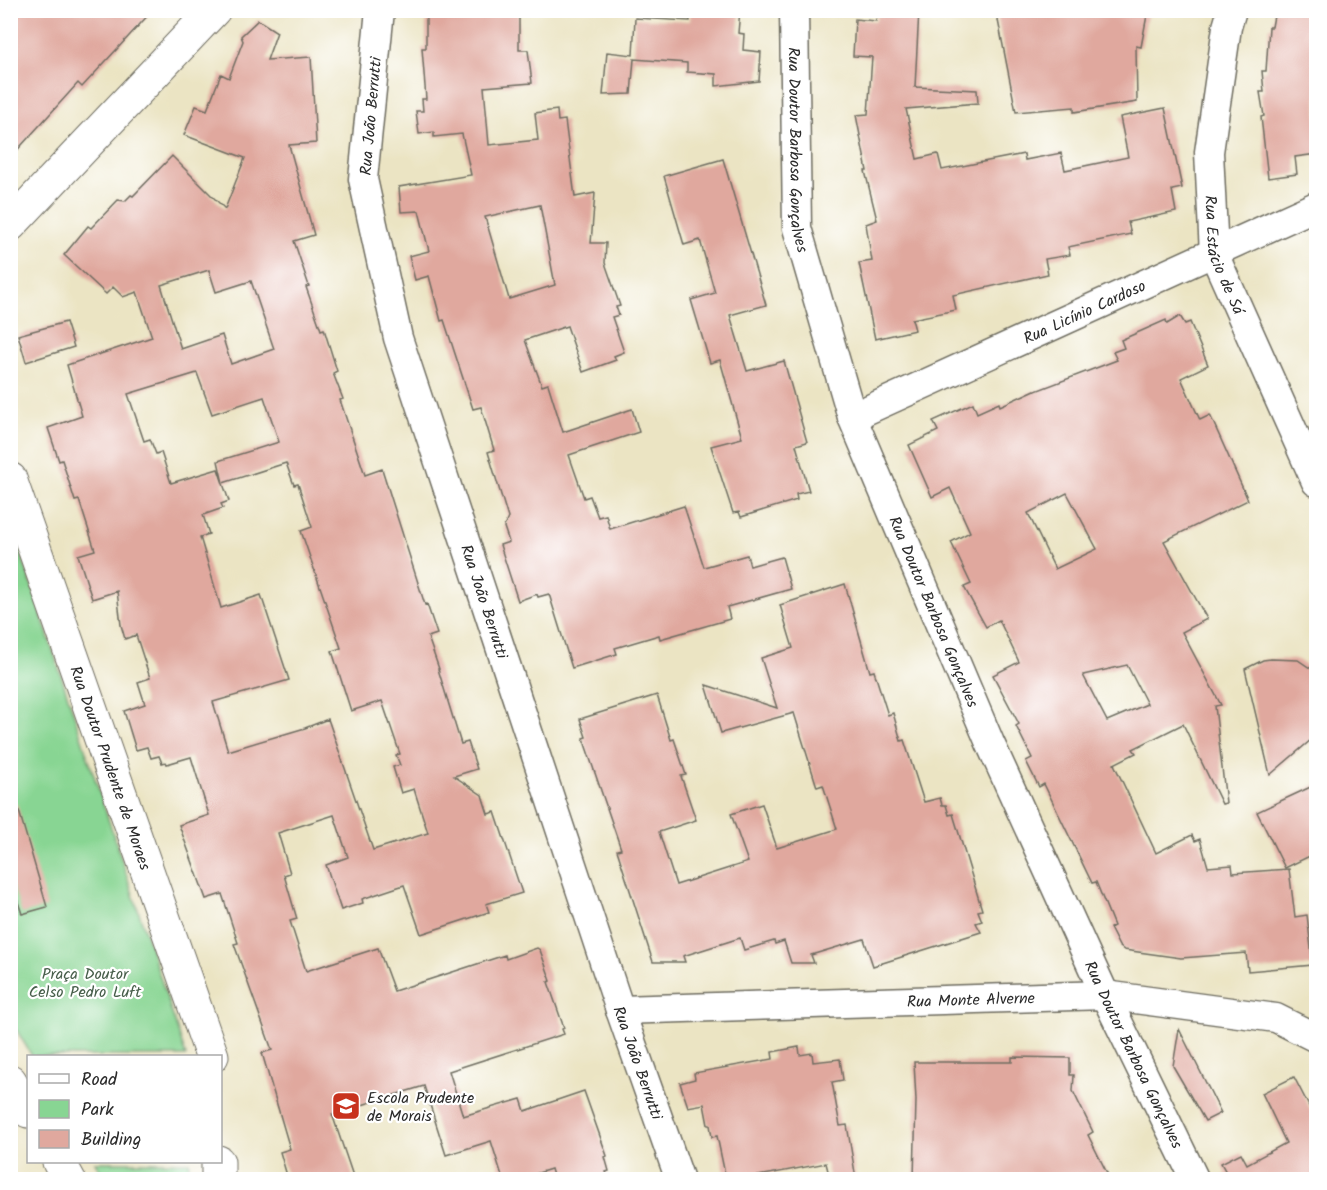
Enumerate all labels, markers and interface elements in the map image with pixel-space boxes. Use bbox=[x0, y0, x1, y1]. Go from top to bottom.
street label: Rua Doutor Barbosa Gonçalves bbox=[781, 47, 815, 256]
street label: Rua João Berrutti bbox=[354, 55, 389, 176]
street label: Rua Estácio de Sá bbox=[1197, 195, 1251, 320]
street label: Rua Licínio Cardoso bbox=[1019, 274, 1150, 352]
street label: Rua Doutor Barbosa Gonçalves bbox=[881, 512, 985, 712]
street label: Rua João Berrutti bbox=[453, 541, 514, 663]
street label: Rua Doutor Prudente de Moraes bbox=[62, 663, 157, 874]
street label: Rua Doutor Barbosa Gonçalves bbox=[1077, 957, 1189, 1153]
park label: Praça Doutor Celso Pedro Luft bbox=[29, 962, 142, 1005]
street label: Rua Monte Alverne bbox=[907, 986, 1035, 1015]
street label: Rua João Berrutti bbox=[606, 1003, 669, 1124]
legend bbox=[27, 1055, 222, 1163]
text: Road bbox=[81, 1066, 118, 1095]
place label: Escola Prudente de Morais bbox=[367, 1086, 474, 1129]
school or university icon: Escola Prudente de Morais bbox=[330, 1090, 362, 1122]
text: Park bbox=[81, 1096, 114, 1125]
text: Building bbox=[81, 1126, 141, 1155]

